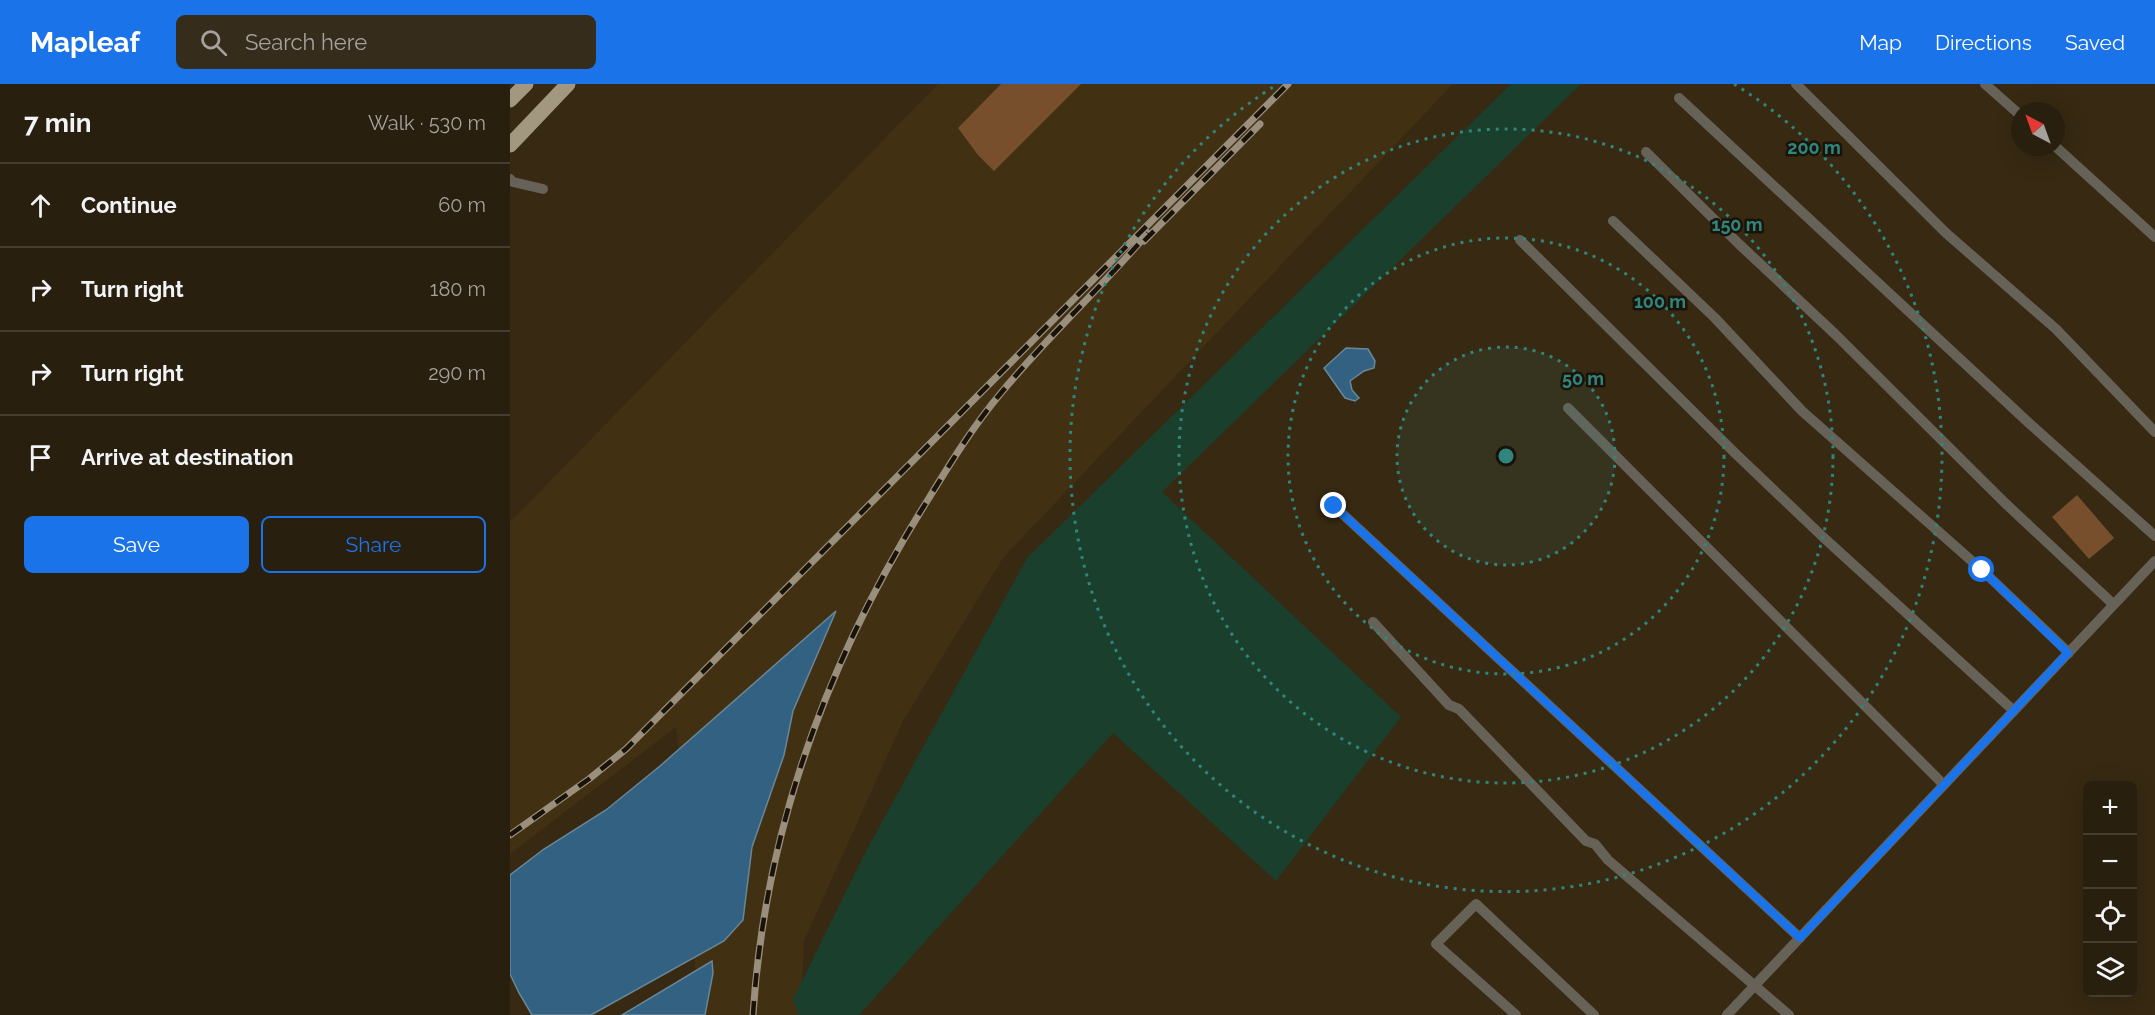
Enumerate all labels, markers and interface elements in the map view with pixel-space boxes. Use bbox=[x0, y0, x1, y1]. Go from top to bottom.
search box bbox=[176, 15, 596, 69]
text: Mapleaf bbox=[30, 26, 140, 59]
icon: search bbox=[197, 26, 230, 59]
text: Search here bbox=[245, 29, 367, 55]
text: Map bbox=[1859, 30, 1902, 55]
text: Directions bbox=[1935, 30, 2032, 55]
text: Saved bbox=[2065, 30, 2125, 55]
north arrow bbox=[2011, 102, 2065, 156]
text: 7 min bbox=[24, 108, 91, 138]
text: Walk · 530 m bbox=[368, 111, 486, 135]
text: 200 m bbox=[1787, 137, 1841, 158]
icon: ahead bbox=[24, 189, 57, 222]
text: Continue bbox=[81, 192, 177, 218]
text: 60 m bbox=[438, 193, 486, 217]
text: 150 m bbox=[1712, 214, 1763, 235]
icon: right bbox=[24, 273, 57, 306]
text: Turn right bbox=[81, 276, 184, 302]
text: 180 m bbox=[430, 277, 486, 301]
text: 100 m bbox=[1634, 291, 1686, 312]
icon: right bbox=[24, 357, 57, 390]
text: Turn right bbox=[81, 360, 184, 386]
text: 290 m bbox=[428, 361, 486, 385]
text: 50 m bbox=[1562, 368, 1604, 389]
icon: arrive bbox=[24, 441, 57, 474]
text: Arrive at destination bbox=[81, 444, 294, 470]
centre of rings bbox=[1496, 446, 1516, 466]
route end bbox=[1320, 492, 1346, 518]
button: Save bbox=[24, 516, 249, 573]
button: Share bbox=[261, 516, 486, 573]
route start bbox=[1968, 556, 1994, 582]
map controls bbox=[2083, 781, 2137, 997]
button: + bbox=[2083, 781, 2137, 835]
button: − bbox=[2083, 835, 2137, 889]
button: locate bbox=[2083, 889, 2137, 943]
button: layers bbox=[2083, 943, 2137, 997]

